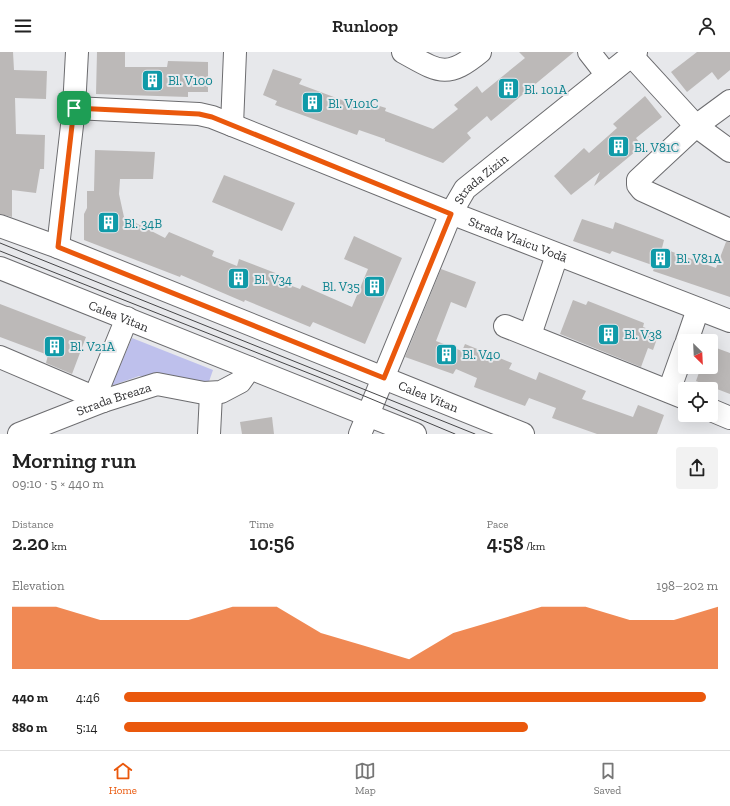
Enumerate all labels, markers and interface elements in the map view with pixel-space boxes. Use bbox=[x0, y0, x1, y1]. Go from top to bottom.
icon: menu bbox=[12, 15, 34, 37]
text: Runloop bbox=[332, 15, 398, 37]
icon: person bbox=[696, 15, 718, 37]
building icon: Bl. V100 bbox=[139, 67, 165, 93]
place label: Bl. V100 bbox=[168, 73, 213, 88]
building icon: Bl. 101A bbox=[495, 76, 521, 102]
place label: Bl. 101A bbox=[524, 82, 567, 97]
building icon: Bl. V101C bbox=[300, 90, 326, 116]
pin bbox=[57, 91, 91, 125]
place label: Bl. V101C bbox=[328, 96, 379, 111]
icon: arrive bbox=[63, 97, 85, 119]
building icon: Bl. V81C bbox=[605, 134, 631, 160]
place label: Bl. V81C bbox=[634, 140, 679, 155]
street label: Strada Zizin bbox=[451, 150, 511, 206]
building icon: Bl. 34B bbox=[96, 210, 122, 236]
street label: Strada Vlaicu Vodă bbox=[467, 213, 570, 265]
place label: Bl. 34B bbox=[124, 216, 162, 231]
building icon: Bl. V81A bbox=[647, 245, 673, 271]
place label: Bl. V81A bbox=[676, 251, 722, 266]
building icon: Bl. V34 bbox=[226, 266, 252, 292]
place label: Bl. V34 bbox=[254, 272, 292, 287]
building icon: Bl. V35 bbox=[362, 273, 388, 299]
place label: Bl. V35 bbox=[322, 279, 360, 294]
street label: Calea Vitan bbox=[87, 297, 152, 334]
building icon: Bl. V38 bbox=[596, 321, 622, 347]
place label: Bl. V38 bbox=[624, 327, 662, 342]
building icon: Bl. V21A bbox=[41, 333, 67, 359]
north arrow bbox=[678, 334, 718, 374]
map controls bbox=[678, 334, 718, 422]
place label: Bl. V21A bbox=[70, 339, 115, 354]
building icon: Bl. V40 bbox=[434, 341, 460, 367]
place label: Bl. V40 bbox=[462, 347, 501, 362]
street label: Calea Vitan bbox=[396, 377, 461, 415]
street label: Strada Breaza bbox=[74, 379, 153, 418]
button: locate bbox=[678, 382, 718, 422]
text: Morning run bbox=[12, 447, 136, 474]
button: share bbox=[676, 447, 718, 489]
text: 09:10 · 5 × 440 m bbox=[12, 476, 104, 491]
text: Distance bbox=[12, 518, 54, 531]
text: Time bbox=[249, 518, 274, 531]
text: Pace bbox=[487, 518, 508, 531]
text: 2.20 bbox=[12, 531, 49, 555]
text: 10:56 bbox=[249, 531, 295, 555]
text: 4:58 bbox=[487, 531, 524, 555]
text: km bbox=[49, 540, 67, 553]
text: /km bbox=[524, 540, 545, 553]
text: Elevation bbox=[12, 578, 64, 593]
text: 198–202 m bbox=[656, 578, 718, 593]
text: 440 m bbox=[12, 690, 48, 705]
text: 4:46 bbox=[76, 690, 100, 705]
text: 880 m bbox=[12, 720, 47, 735]
text: 5:14 bbox=[76, 720, 98, 735]
tab: Home bbox=[109, 760, 137, 797]
tab: Map bbox=[354, 760, 376, 797]
tab: Saved bbox=[594, 760, 621, 797]

